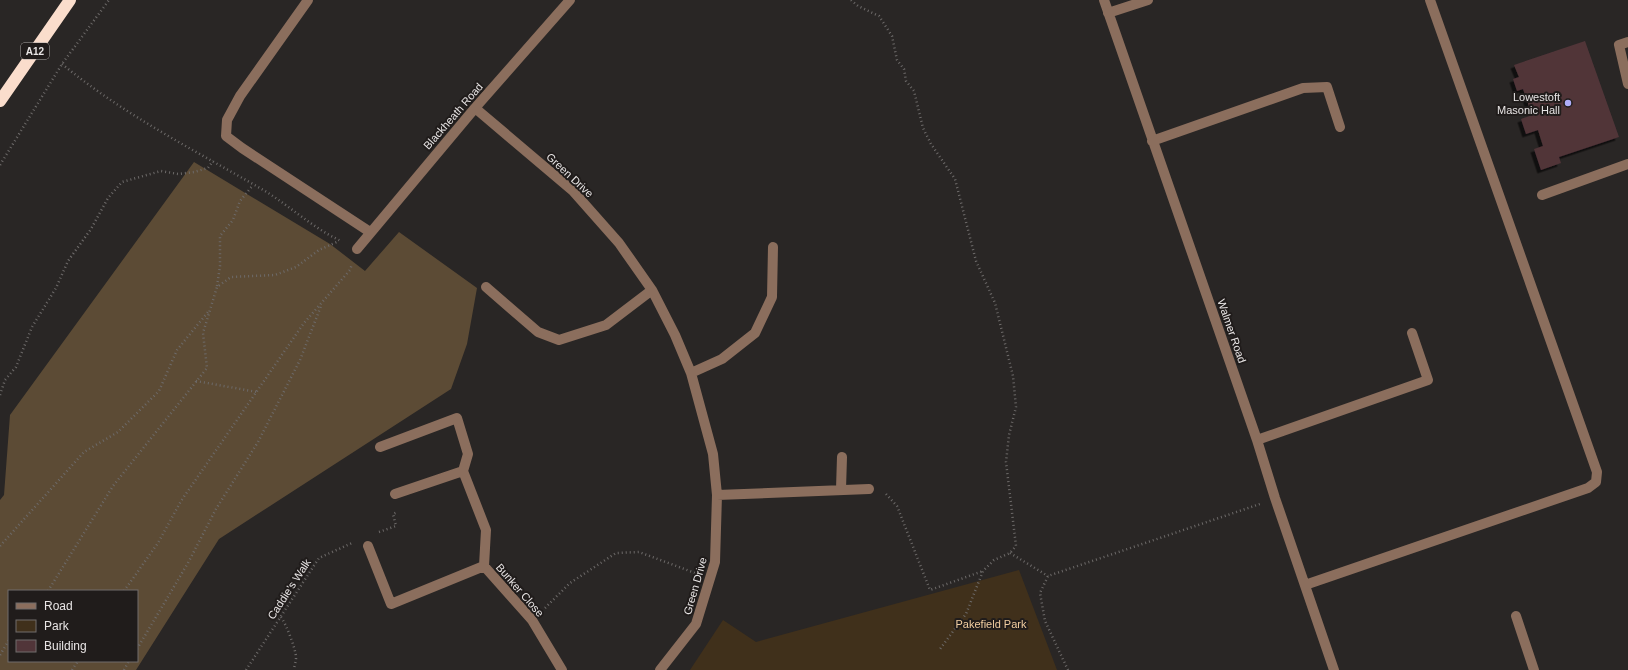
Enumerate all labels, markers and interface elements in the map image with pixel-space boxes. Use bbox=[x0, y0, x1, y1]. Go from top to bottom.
road number: A12 bbox=[21, 43, 49, 59]
street label: Blackheath Road bbox=[421, 80, 485, 152]
place label: Lowestoft Masonic Hall bbox=[1497, 91, 1560, 116]
marker: Lowestoft Masonic Hall bbox=[1563, 98, 1573, 108]
street label: Green Drive bbox=[544, 150, 596, 200]
street label: Walmer Road bbox=[1215, 297, 1249, 365]
street label: Caddie's Walk bbox=[265, 556, 313, 621]
street label: Green Drive bbox=[681, 556, 709, 616]
street label: Bunker Close bbox=[494, 561, 546, 619]
legend bbox=[8, 590, 138, 662]
text: Road bbox=[44, 599, 73, 613]
park label: Pakefield Park bbox=[956, 618, 1027, 630]
text: Park bbox=[44, 619, 70, 633]
text: Building bbox=[44, 639, 87, 653]

